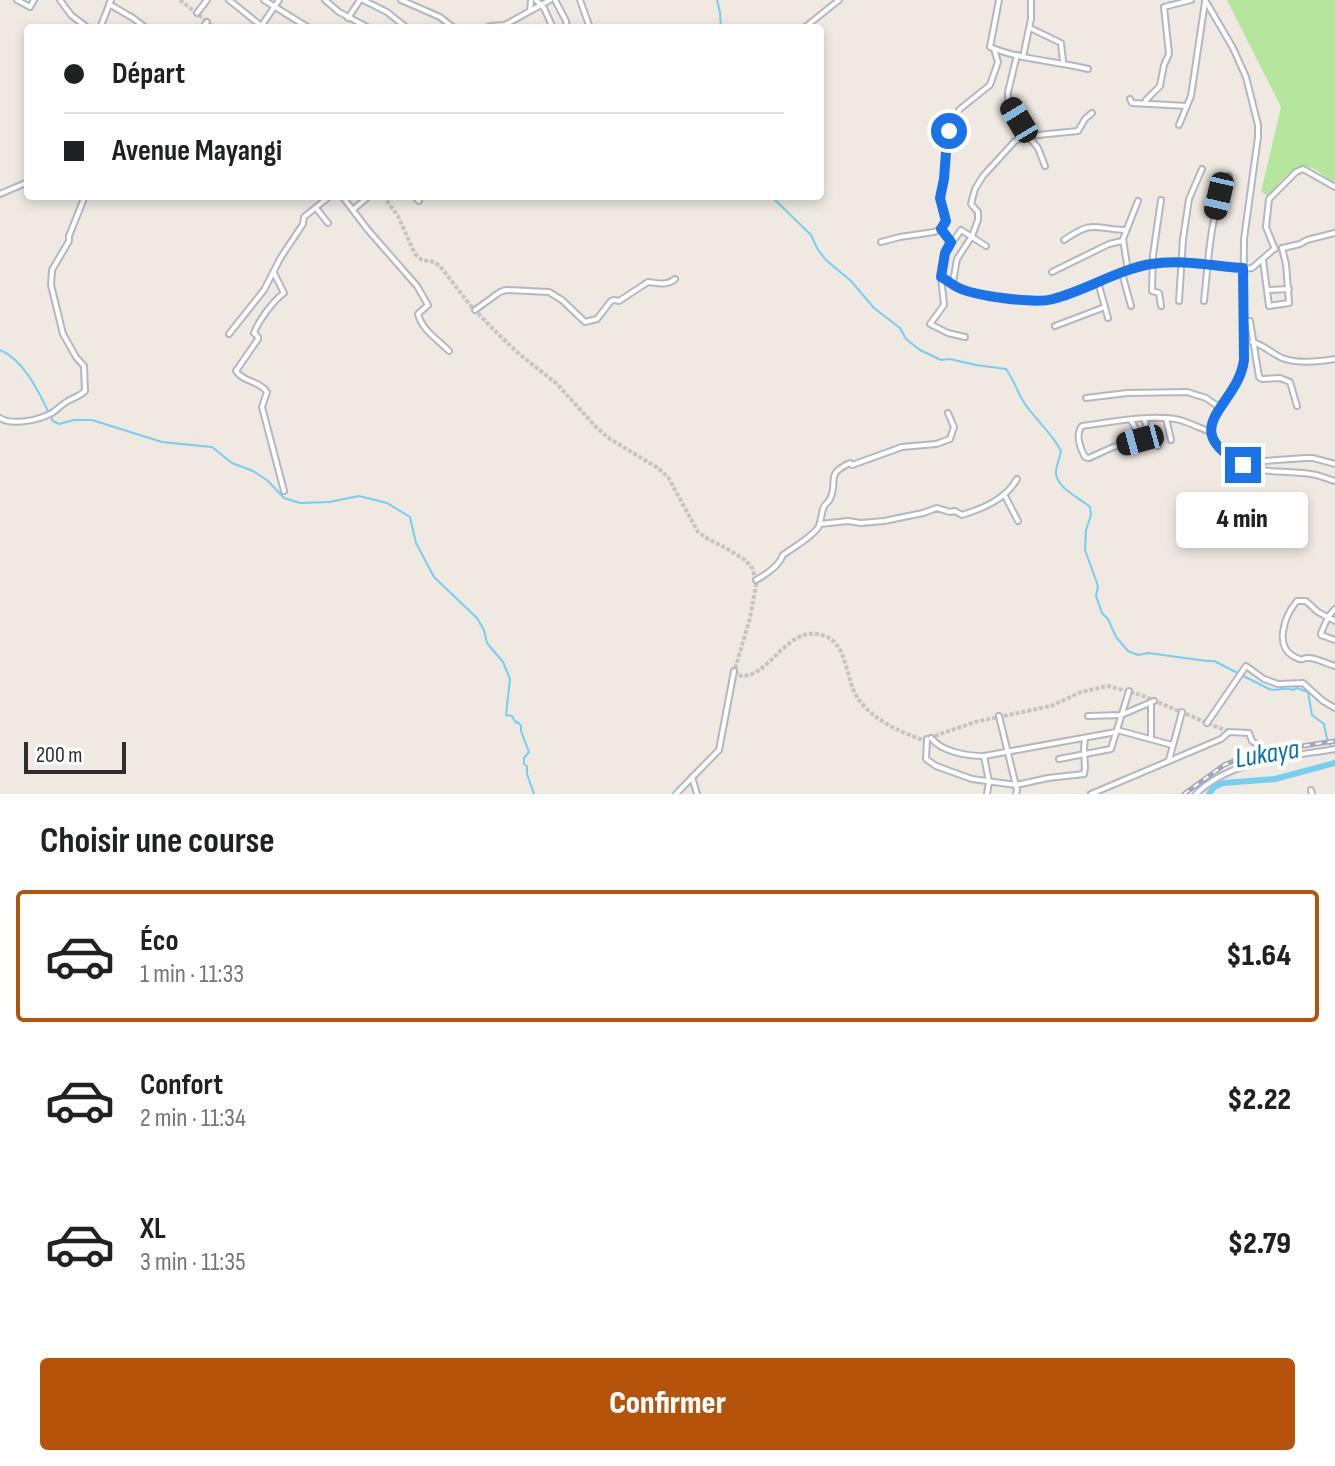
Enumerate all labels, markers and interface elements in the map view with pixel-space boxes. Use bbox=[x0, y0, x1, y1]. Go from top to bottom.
text: Départ bbox=[112, 56, 185, 92]
car bbox=[996, 93, 1042, 147]
route start bbox=[931, 113, 967, 149]
text: Avenue Mayangi bbox=[112, 133, 282, 169]
car bbox=[1202, 170, 1236, 222]
car bbox=[1114, 422, 1166, 458]
route end bbox=[1225, 447, 1261, 483]
callout: 4 min bbox=[1177, 493, 1309, 549]
text: 4 min bbox=[1216, 504, 1268, 535]
water label: Lukaya bbox=[1233, 733, 1302, 775]
scale bar bbox=[24, 738, 126, 774]
text: 200 m bbox=[36, 742, 82, 769]
text: Choisir une course bbox=[40, 820, 275, 863]
icon: car bbox=[44, 920, 116, 992]
text: Éco bbox=[140, 923, 179, 959]
text: $1.64 bbox=[1226, 938, 1291, 974]
text: 1 min · 11:33 bbox=[140, 959, 244, 990]
icon: car bbox=[44, 1064, 116, 1136]
text: Confort bbox=[140, 1067, 223, 1103]
text: $2.22 bbox=[1227, 1082, 1291, 1118]
text: 2 min · 11:34 bbox=[140, 1103, 246, 1134]
icon: car bbox=[44, 1208, 116, 1280]
text: XL bbox=[140, 1211, 166, 1247]
text: $2.79 bbox=[1228, 1226, 1291, 1262]
text: 3 min · 11:35 bbox=[140, 1247, 246, 1278]
button: Confirmer bbox=[40, 1358, 1295, 1450]

